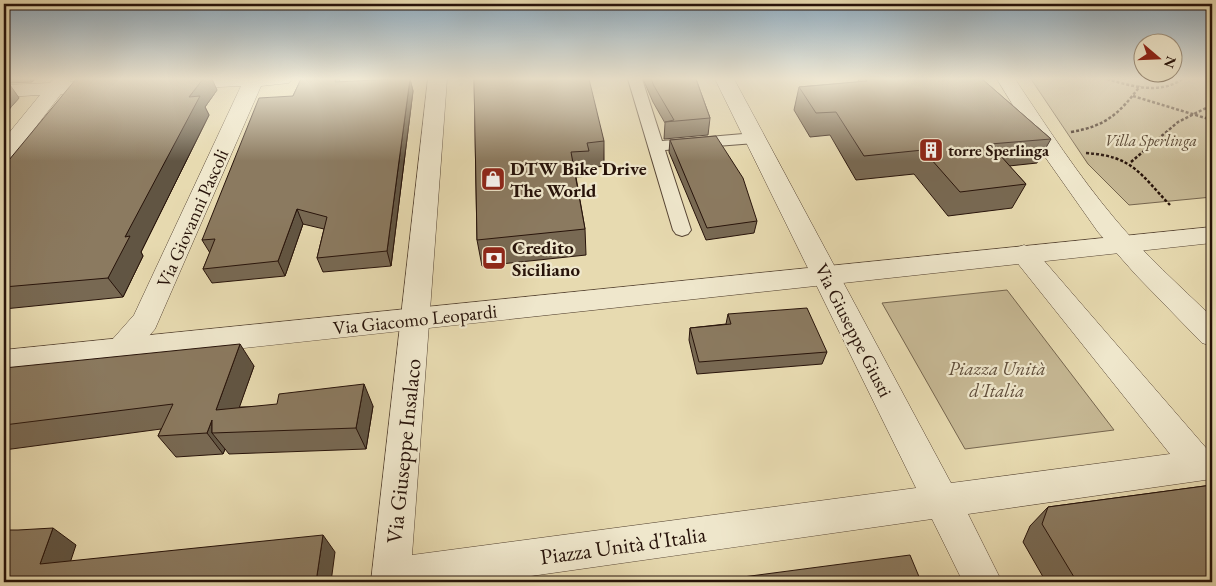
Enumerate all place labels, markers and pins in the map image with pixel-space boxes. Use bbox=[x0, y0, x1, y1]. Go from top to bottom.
building icon: torre Sperlinga bbox=[918, 137, 944, 163]
place label: torre Sperlinga bbox=[948, 140, 1050, 161]
place label: DTW Bike Drive The World bbox=[510, 156, 647, 203]
shop icon: DTW Bike Drive The World bbox=[480, 166, 506, 192]
place label: Credito Siciliano bbox=[512, 235, 581, 282]
bank icon: Credito Siciliano bbox=[481, 245, 507, 271]

